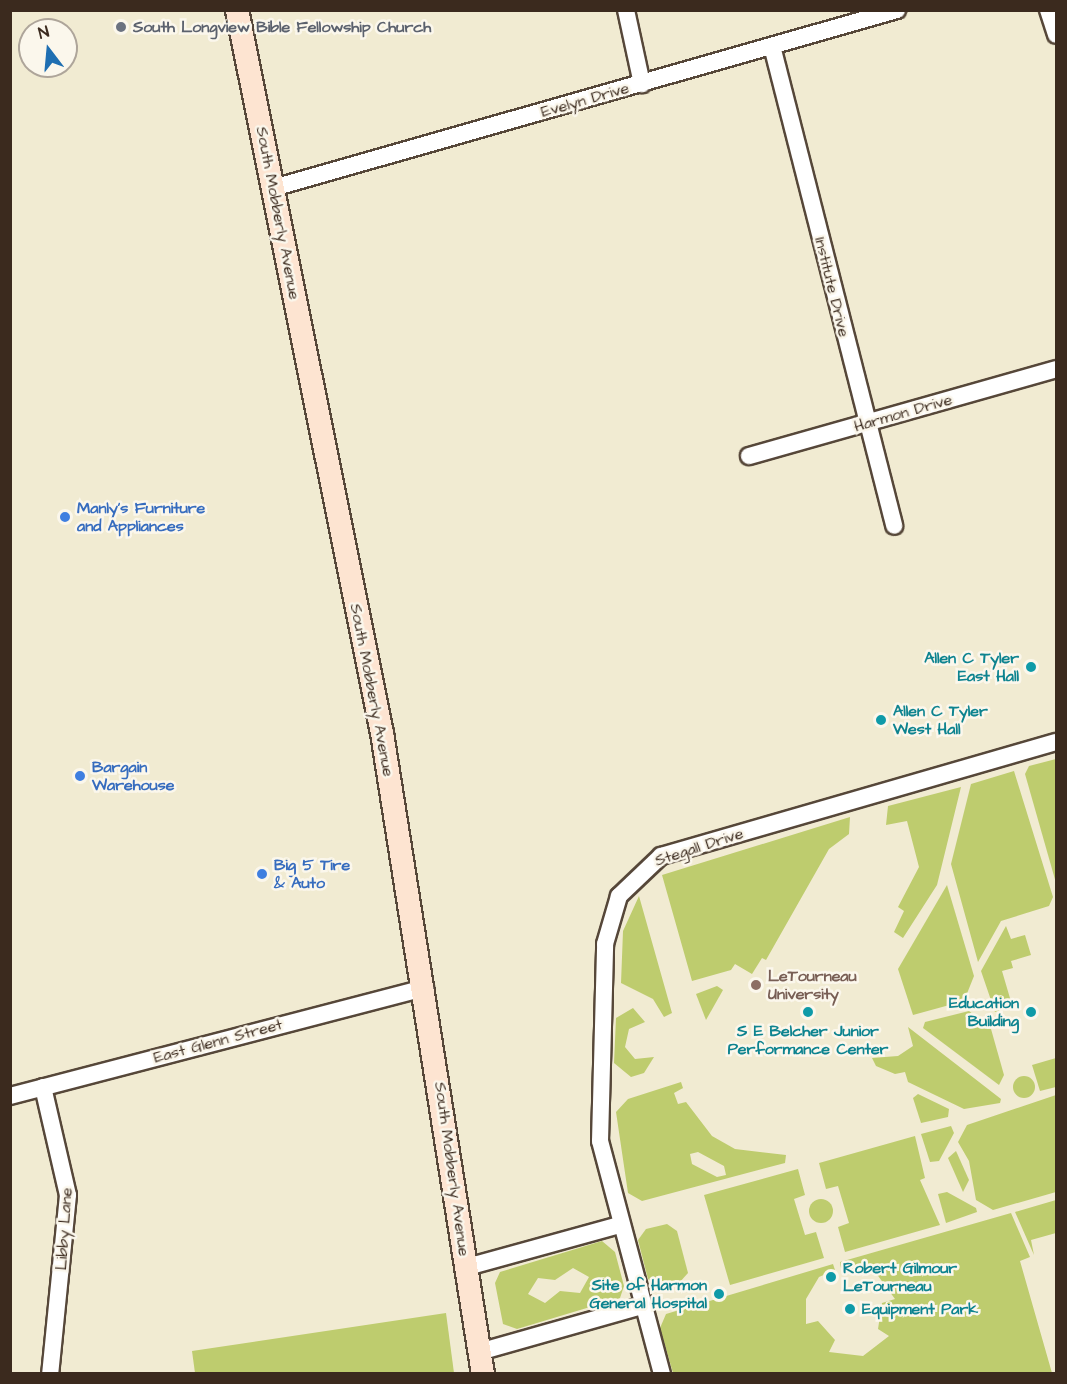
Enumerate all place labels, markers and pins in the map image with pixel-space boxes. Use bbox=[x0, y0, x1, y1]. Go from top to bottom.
place label: South Longview Bible Fellowship Church bbox=[133, 17, 431, 37]
marker: South Longview Bible Fellowship Church bbox=[114, 20, 128, 34]
place label: Manly's Furniture and Appliances bbox=[77, 498, 205, 536]
marker: Manly's Furniture and Appliances bbox=[58, 510, 72, 524]
place label: Allen C Tyler East Hall bbox=[924, 648, 1019, 686]
marker: Allen C Tyler East Hall bbox=[1024, 660, 1038, 674]
place label: Allen C Tyler West Hall bbox=[893, 701, 988, 739]
marker: Allen C Tyler West Hall bbox=[874, 713, 888, 727]
place label: Bargain Warehouse bbox=[92, 757, 174, 795]
marker: Bargain Warehouse bbox=[73, 769, 87, 783]
place label: Big 5 Tire & Auto bbox=[274, 855, 350, 893]
marker: Big 5 Tire & Auto bbox=[255, 867, 269, 881]
place label: LeTourneau University bbox=[768, 966, 857, 1004]
marker: LeTourneau University bbox=[749, 978, 763, 992]
place label: Education Building bbox=[949, 993, 1019, 1031]
marker: S E Belcher Junior Performance Center bbox=[801, 1005, 815, 1019]
marker: Education Building bbox=[1024, 1005, 1038, 1019]
place label: S E Belcher Junior Performance Center bbox=[728, 1021, 888, 1059]
place label: Robert Gilmour LeTourneau bbox=[843, 1258, 957, 1296]
marker: Robert Gilmour LeTourneau bbox=[824, 1270, 838, 1284]
place label: Site of Harmon General Hospital bbox=[590, 1275, 707, 1313]
marker: Site of Harmon General Hospital bbox=[712, 1287, 726, 1301]
place label: Equipment Park bbox=[862, 1299, 978, 1319]
marker: Equipment Park bbox=[843, 1302, 857, 1316]

